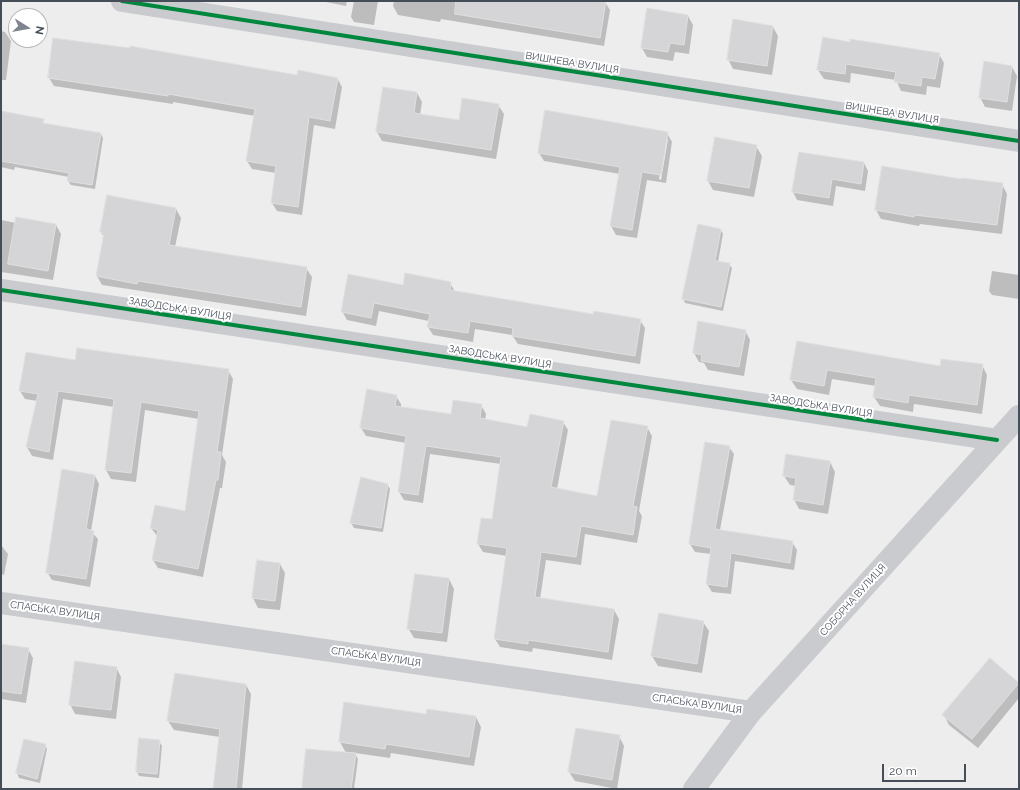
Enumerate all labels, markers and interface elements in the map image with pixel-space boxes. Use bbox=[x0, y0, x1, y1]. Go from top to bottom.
north arrow bbox=[8, 8, 48, 48]
text: N bbox=[32, 25, 46, 36]
street label: ВИШНЕВА ВУЛИЦЯ bbox=[524, 50, 620, 76]
street label: ВИШНЕВА ВУЛИЦЯ bbox=[844, 100, 940, 126]
street label: ЗАВОДСЬКА ВУЛИЦЯ bbox=[128, 295, 232, 323]
street label: ЗАВОДСЬКА ВУЛИЦЯ bbox=[448, 343, 552, 371]
street label: ЗАВОДСЬКА ВУЛИЦЯ bbox=[769, 392, 873, 420]
street label: СОБОРНА ВУЛИЦЯ bbox=[818, 562, 888, 638]
street label: СПАСЬКА ВУЛИЦЯ bbox=[9, 599, 101, 623]
street label: СПАСЬКА ВУЛИЦЯ bbox=[330, 645, 422, 669]
street label: СПАСЬКА ВУЛИЦЯ bbox=[651, 692, 743, 716]
scale bar bbox=[884, 756, 968, 782]
text: 20 m bbox=[889, 764, 917, 778]

